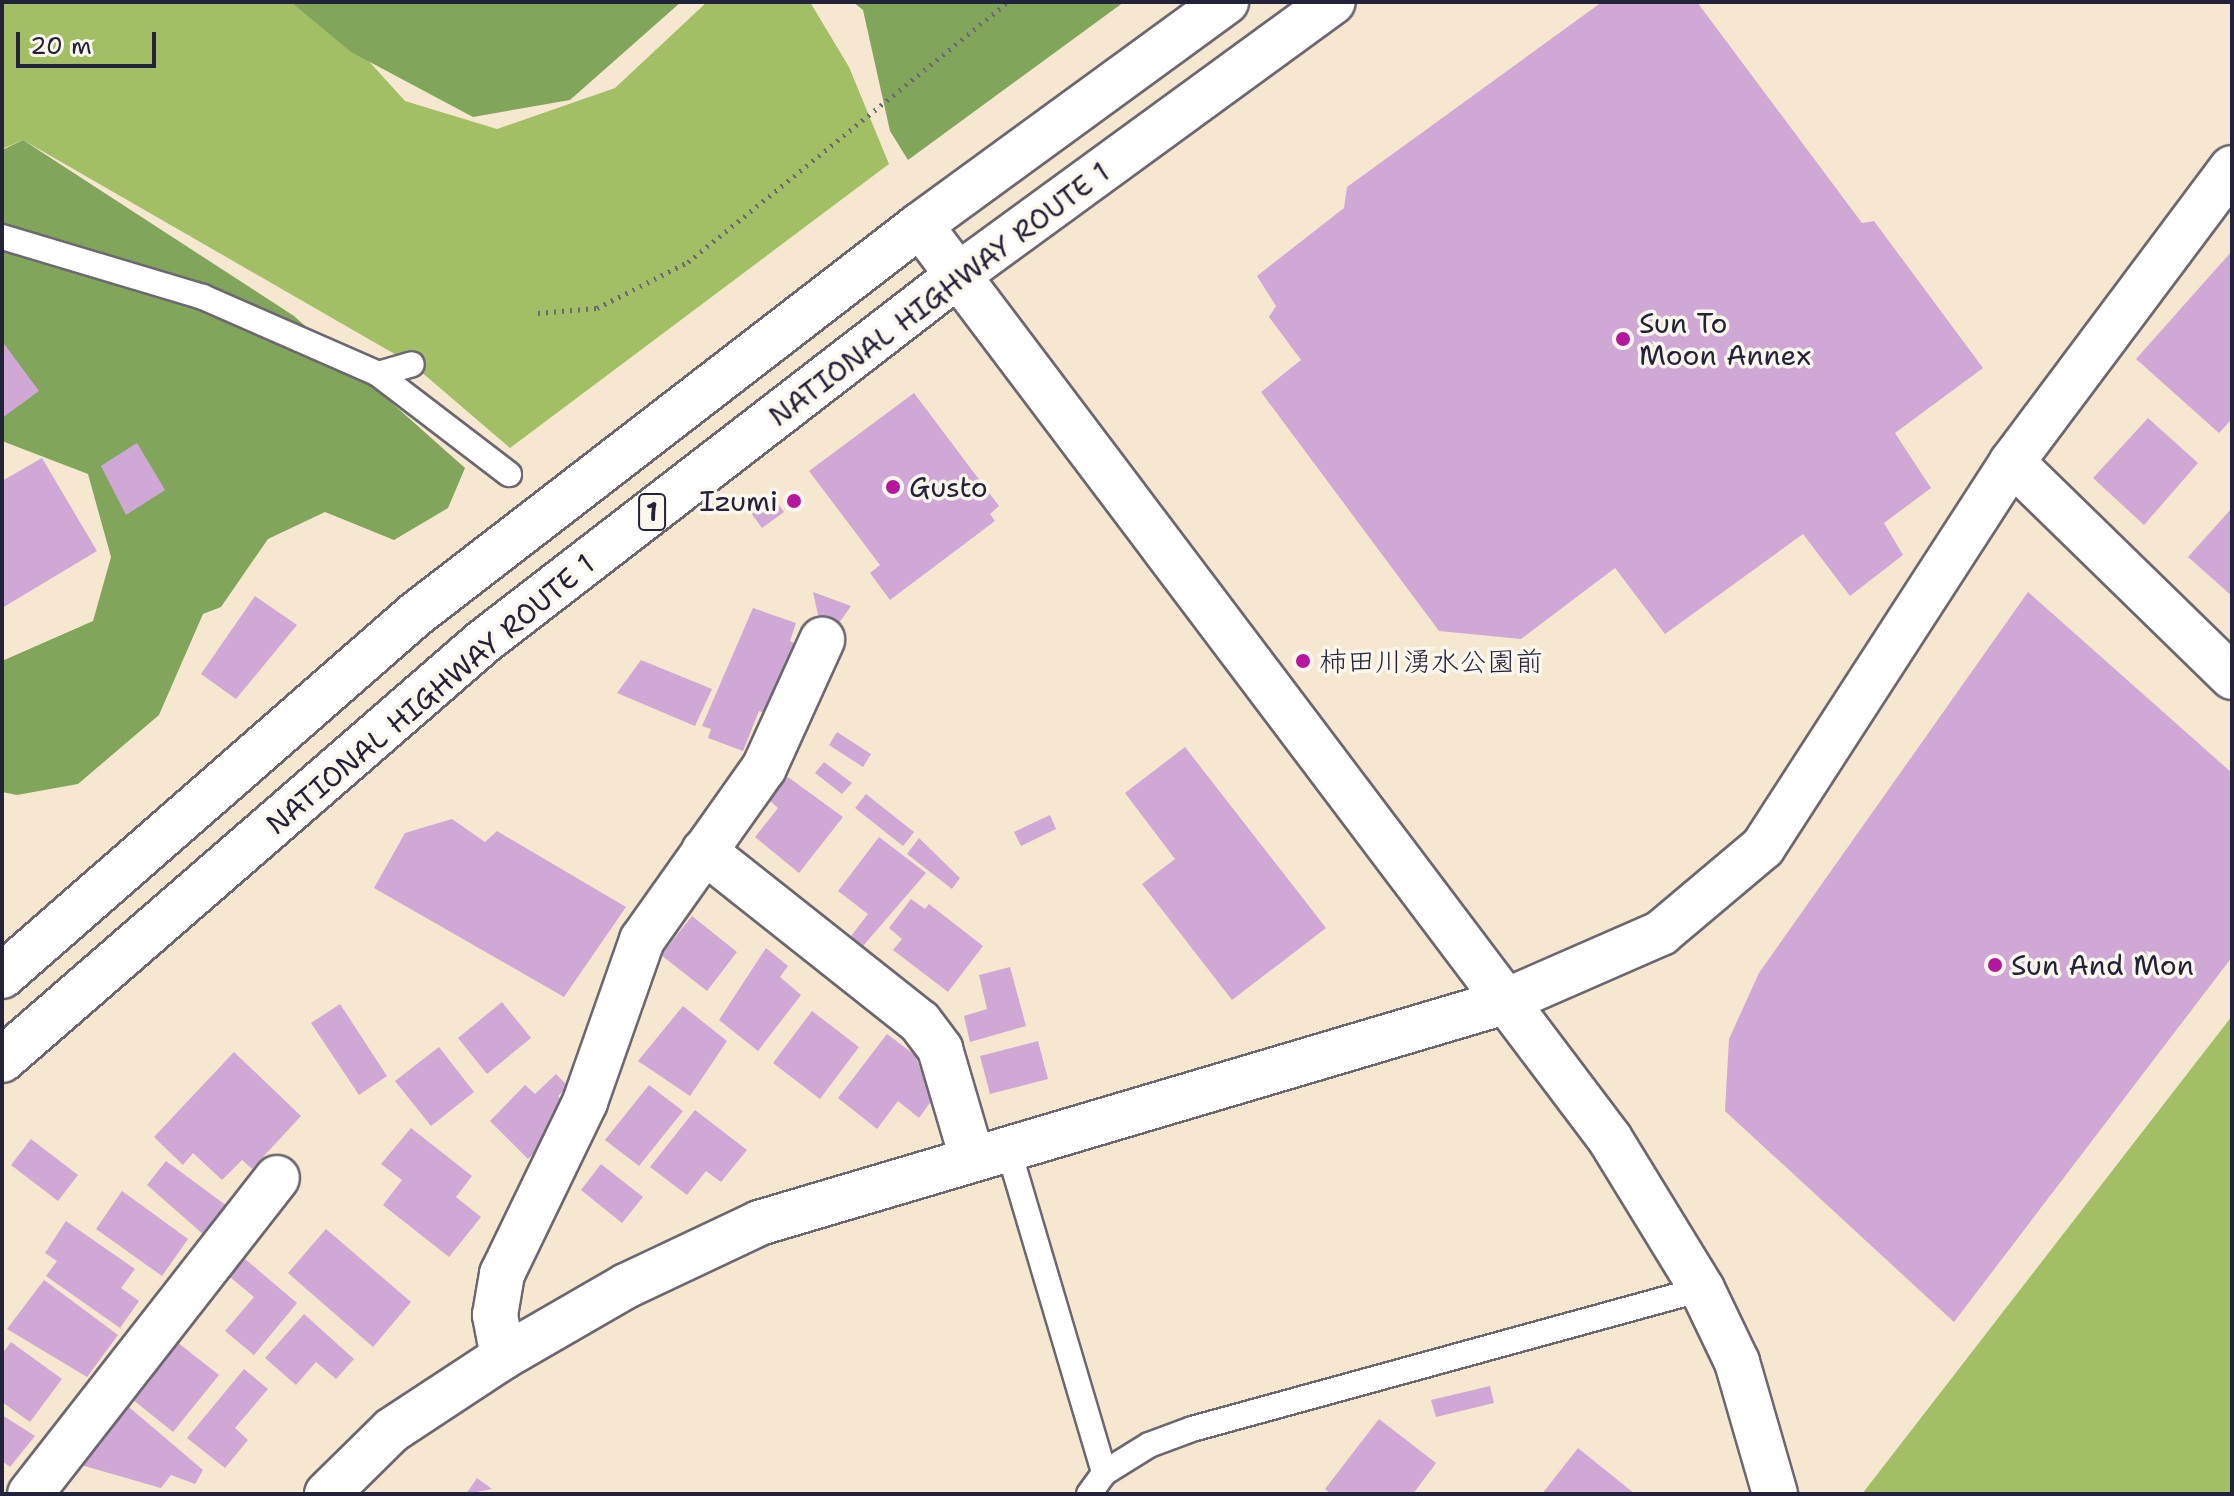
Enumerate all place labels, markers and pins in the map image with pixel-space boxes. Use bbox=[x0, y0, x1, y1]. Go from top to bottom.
place label: Sun To Moon Annex bbox=[1639, 306, 1811, 372]
marker: Sun To Moon Annex bbox=[1614, 330, 1632, 348]
place label: Gusto bbox=[909, 470, 988, 504]
marker: Gusto bbox=[884, 478, 902, 496]
place label: Izumi bbox=[699, 484, 778, 518]
marker: Izumi bbox=[785, 492, 803, 510]
place label: 柿田川湧水公園前 bbox=[1319, 644, 1543, 678]
marker: 柿田川湧水公園前 bbox=[1294, 652, 1312, 670]
place label: Sun And Mon bbox=[2011, 948, 2194, 982]
marker: Sun And Mon bbox=[1986, 956, 2004, 974]

